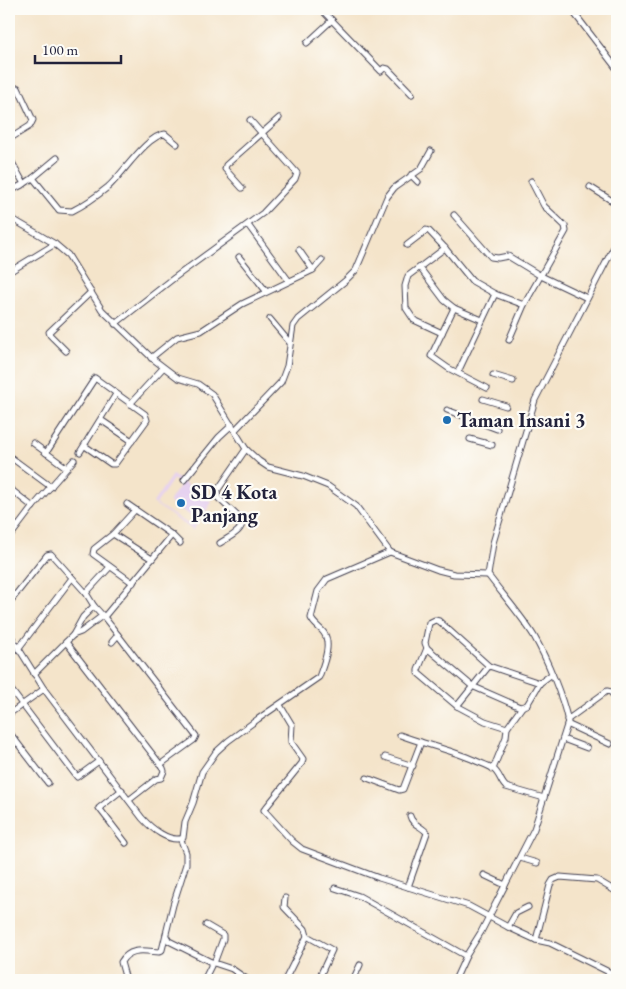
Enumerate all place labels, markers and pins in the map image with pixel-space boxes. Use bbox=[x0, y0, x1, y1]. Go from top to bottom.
place label: Taman Insani 3 bbox=[457, 407, 586, 433]
marker: Taman Insani 3 bbox=[441, 414, 453, 426]
place label: SD 4 Kota Panjang bbox=[191, 479, 278, 528]
marker: SD 4 Kota Panjang bbox=[175, 497, 187, 509]

